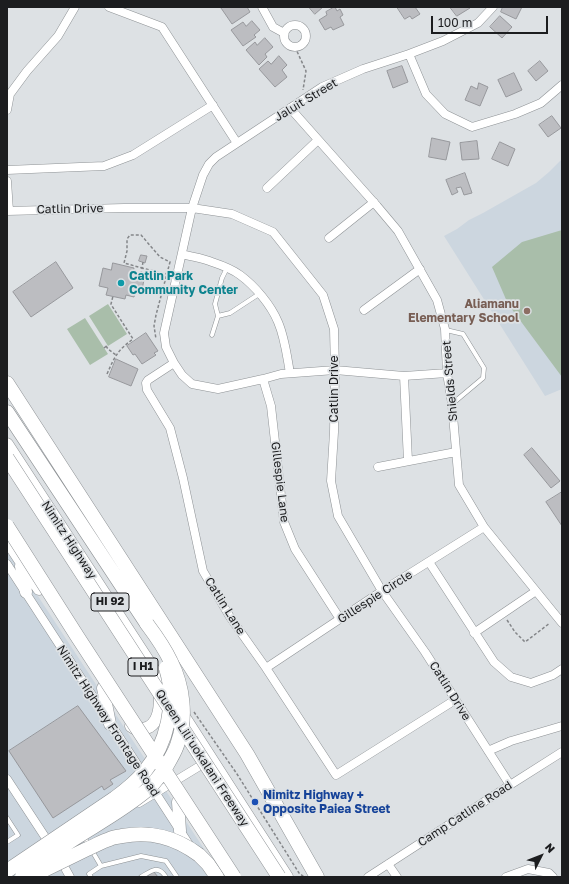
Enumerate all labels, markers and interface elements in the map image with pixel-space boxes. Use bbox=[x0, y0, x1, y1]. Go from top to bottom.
scale bar bbox=[433, 8, 550, 34]
text: 100 m bbox=[438, 15, 472, 30]
street label: Jaluit Street bbox=[272, 76, 340, 124]
street label: Catlin Drive bbox=[36, 201, 104, 217]
place label: Catlin Park Community Center bbox=[129, 269, 238, 297]
marker: Catlin Park Community Center bbox=[116, 278, 126, 288]
place label: Aliamanu Elementary School bbox=[408, 297, 519, 325]
marker: Aliamanu Elementary School bbox=[522, 306, 532, 316]
street label: Shields Street bbox=[439, 340, 461, 422]
street label: Catlin Drive bbox=[327, 356, 341, 422]
street label: Gillespie Lane bbox=[268, 441, 292, 523]
street label: Nimitz Highway bbox=[38, 498, 100, 582]
street label: Gillespie Circle bbox=[335, 567, 415, 627]
street label: Catlin Lane bbox=[202, 575, 248, 637]
road number: HI 92 bbox=[91, 593, 129, 611]
street label: Nimitz Highway Frontage Road bbox=[54, 643, 162, 799]
road number: I H1 bbox=[128, 658, 158, 676]
street label: Catlin Drive bbox=[426, 659, 474, 723]
street label: Queen Liliʻuokalani Freeway bbox=[152, 687, 252, 829]
street label: Camp Catline Road bbox=[415, 778, 515, 850]
place label: Nimitz Highway + Opposite Paiea Street bbox=[263, 788, 390, 816]
marker: Nimitz Highway + Opposite Paiea Street bbox=[250, 797, 260, 807]
north arrow bbox=[521, 836, 561, 876]
text: N bbox=[543, 840, 558, 855]

